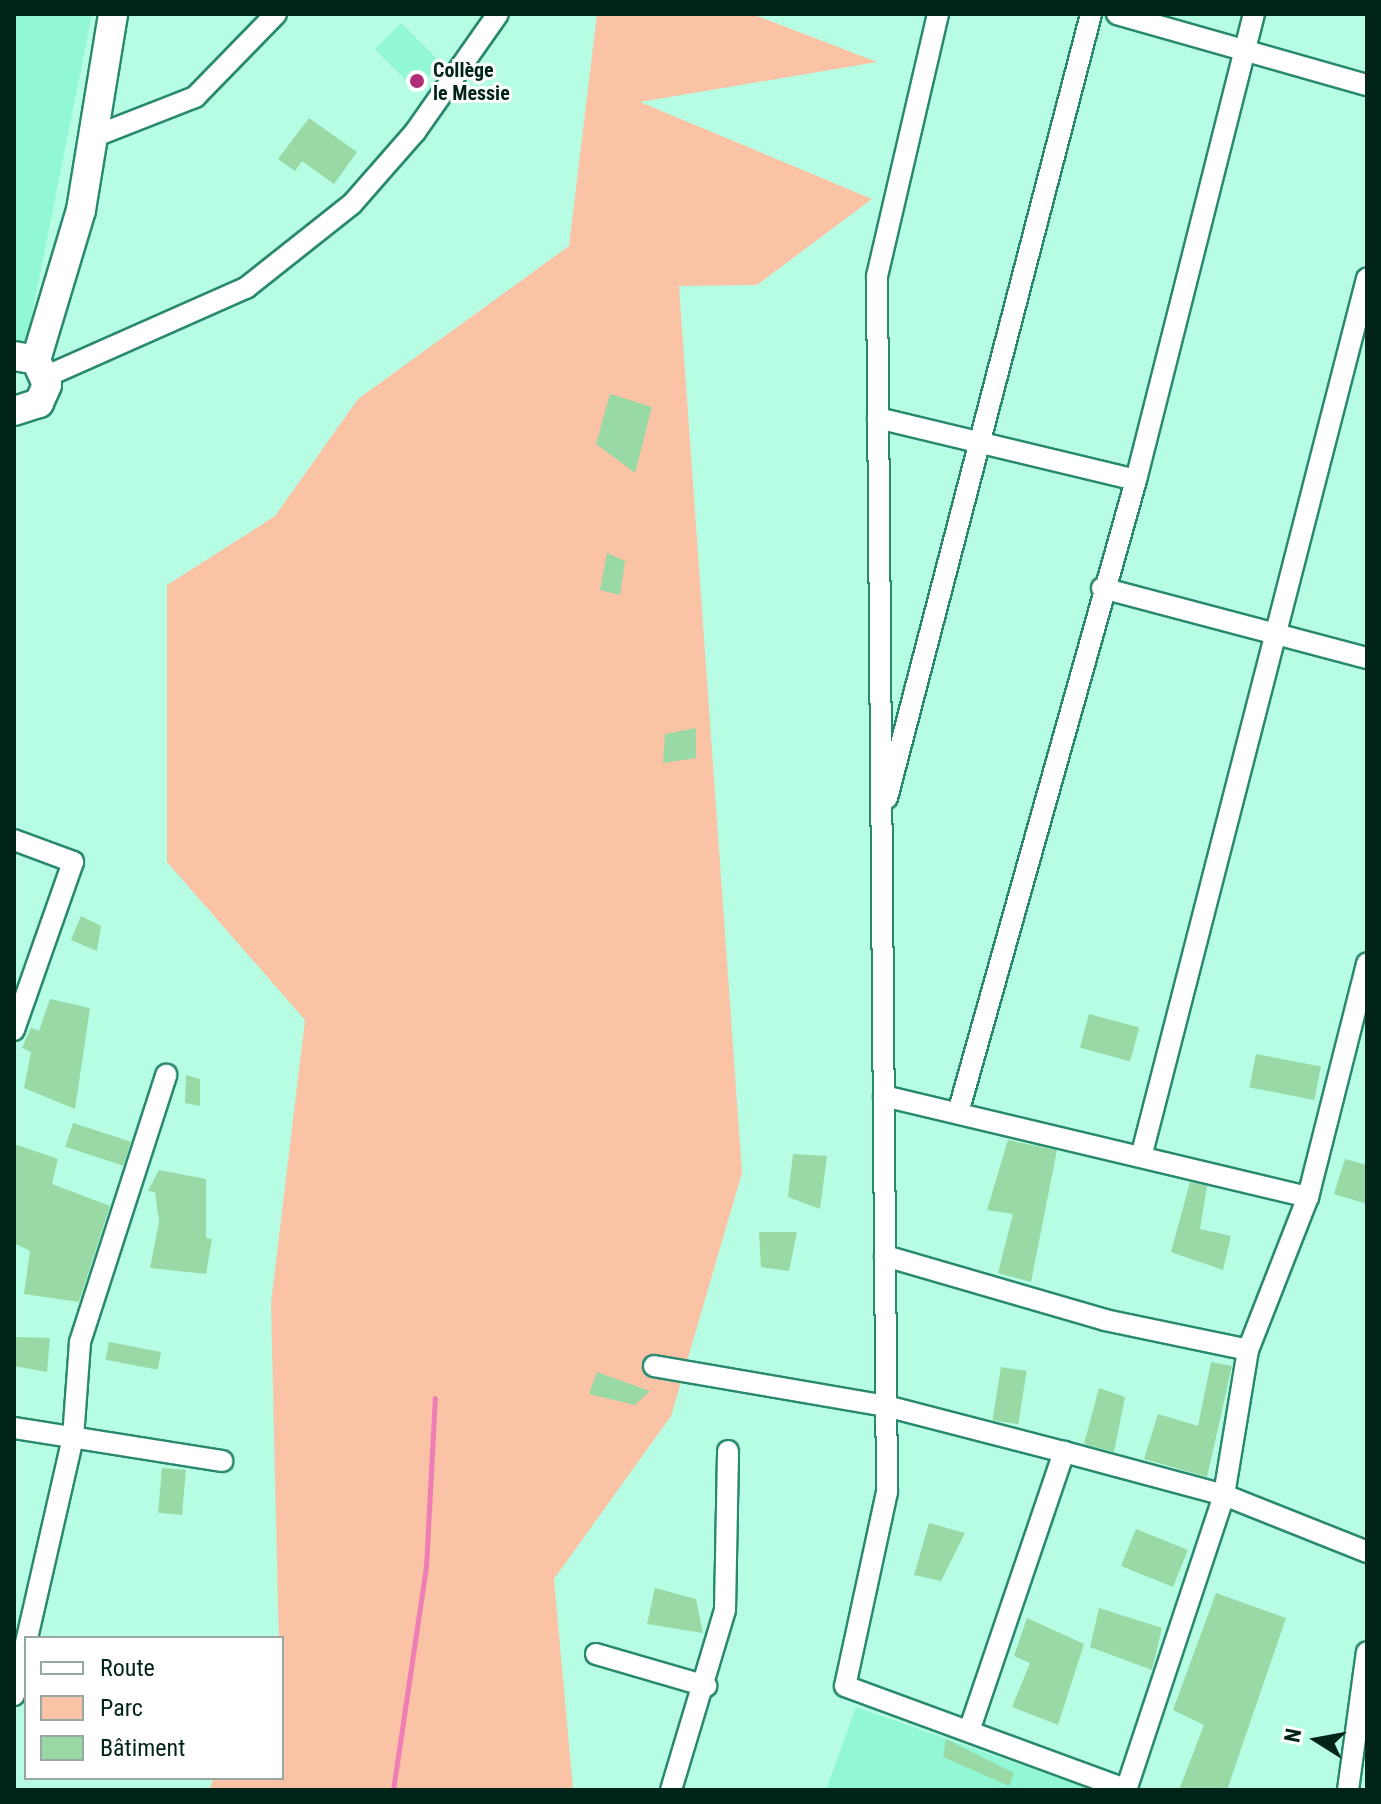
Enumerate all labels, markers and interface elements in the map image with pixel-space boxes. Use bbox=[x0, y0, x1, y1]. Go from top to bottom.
place label: Collège le Messie bbox=[433, 58, 510, 105]
marker: Collège le Messie bbox=[408, 72, 426, 90]
legend bbox=[24, 1636, 284, 1780]
text: Route bbox=[100, 1654, 155, 1682]
text: Parc bbox=[100, 1694, 143, 1722]
north arrow bbox=[1277, 1700, 1357, 1780]
text: N bbox=[1279, 1726, 1307, 1744]
text: Bâtiment bbox=[100, 1734, 185, 1762]

